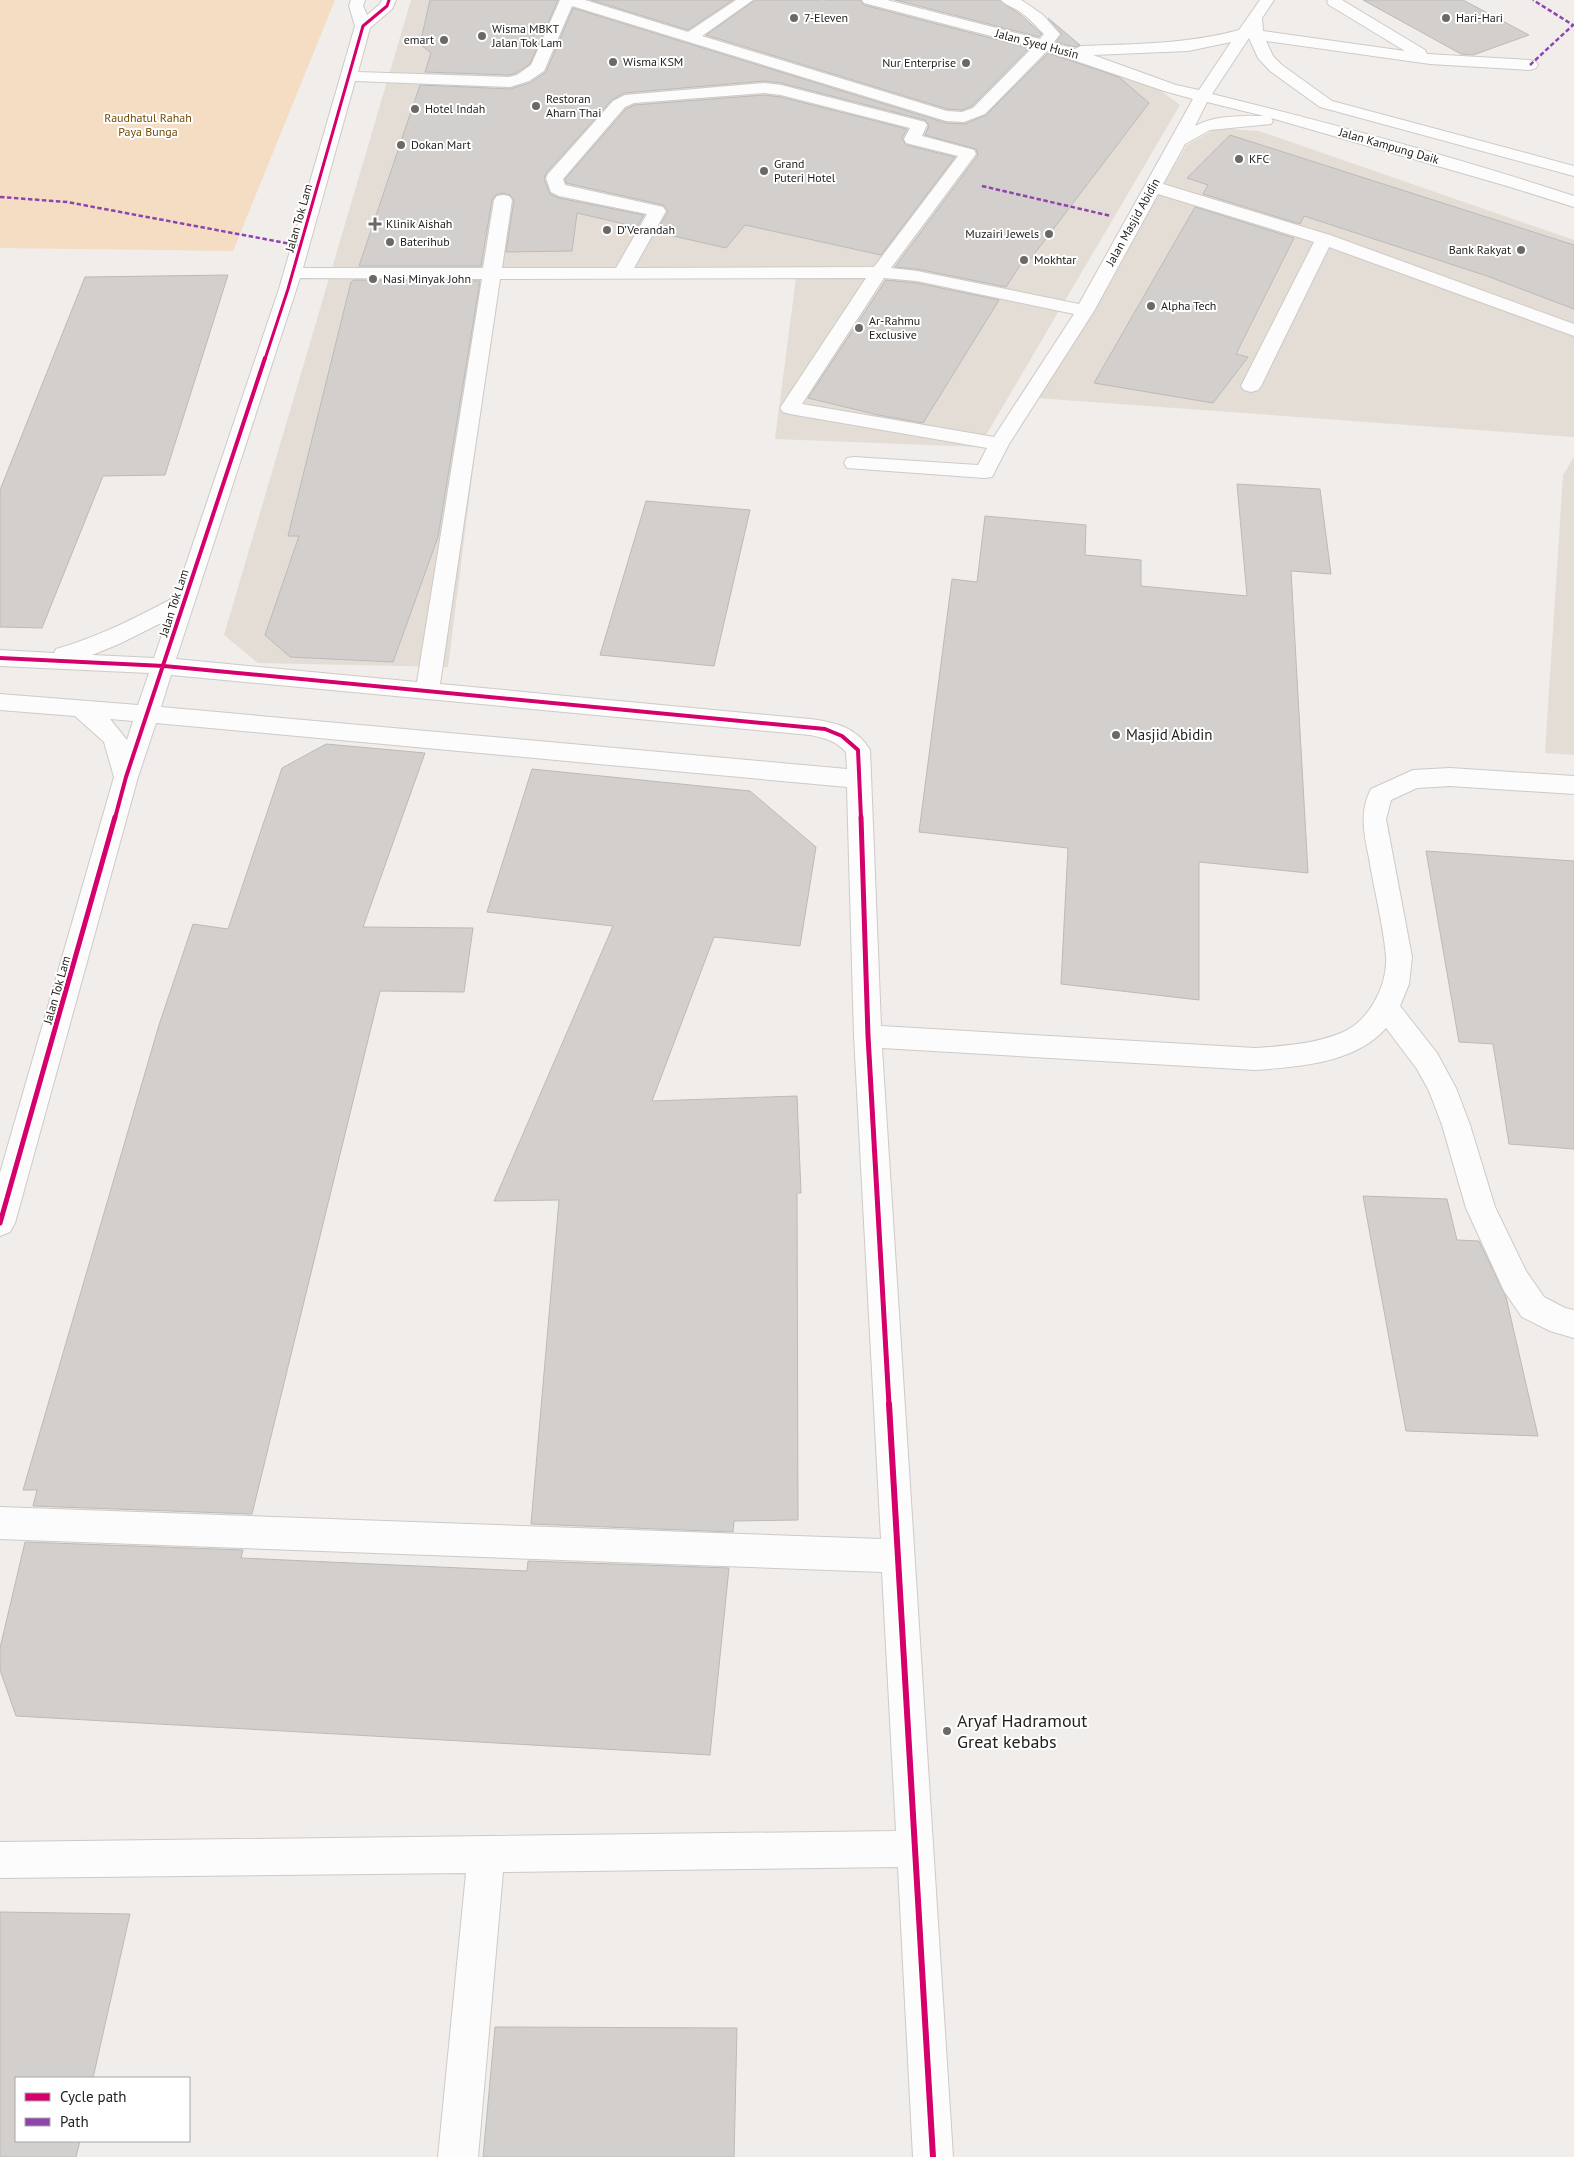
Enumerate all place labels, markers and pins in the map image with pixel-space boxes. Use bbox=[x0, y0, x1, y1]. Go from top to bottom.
place label: 7-Eleven bbox=[804, 10, 848, 25]
place label: Hari-Hari bbox=[1456, 10, 1503, 25]
marker: 7-Eleven bbox=[788, 12, 800, 24]
marker: Hari-Hari bbox=[1440, 12, 1452, 24]
place label: Wisma MBKT Jalan Tok Lam bbox=[491, 21, 562, 50]
marker: Wisma MBKT Jalan Tok Lam bbox=[476, 30, 488, 42]
place label: emart bbox=[404, 32, 434, 47]
marker: emart bbox=[438, 34, 450, 46]
place label: Wisma KSM bbox=[623, 54, 683, 69]
place label: Nur Enterprise bbox=[882, 55, 956, 70]
marker: Wisma KSM bbox=[607, 56, 619, 68]
marker: Nur Enterprise bbox=[960, 57, 972, 69]
place label: Restoran Aharn Thai bbox=[546, 91, 601, 120]
marker: Restoran Aharn Thai bbox=[530, 100, 542, 112]
place label: Hotel Indah bbox=[425, 101, 485, 116]
marker: Hotel Indah bbox=[409, 103, 421, 115]
place label: Dokan Mart bbox=[411, 137, 471, 152]
marker: Dokan Mart bbox=[395, 139, 407, 151]
place label: KFC bbox=[1249, 151, 1270, 166]
marker: KFC bbox=[1233, 153, 1245, 165]
place label: Grand Puteri Hotel bbox=[774, 156, 836, 185]
marker: Grand Puteri Hotel bbox=[758, 165, 770, 177]
place label: Klinik Aishah bbox=[386, 216, 452, 231]
marker: Klinik Aishah bbox=[368, 217, 382, 231]
place label: D’Verandah bbox=[617, 222, 675, 237]
marker: D’Verandah bbox=[601, 224, 613, 236]
place label: Muzairi Jewels bbox=[965, 226, 1039, 241]
marker: Muzairi Jewels bbox=[1043, 228, 1055, 240]
place label: Baterihub bbox=[400, 234, 450, 249]
marker: Baterihub bbox=[384, 236, 396, 248]
place label: Bank Rakyat bbox=[1449, 242, 1511, 257]
marker: Bank Rakyat bbox=[1515, 244, 1527, 256]
place label: Mokhtar bbox=[1034, 252, 1076, 267]
marker: Mokhtar bbox=[1018, 254, 1030, 266]
place label: Nasi Minyak John bbox=[383, 271, 471, 286]
marker: Nasi Minyak John bbox=[367, 273, 379, 285]
place label: Alpha Tech bbox=[1161, 298, 1216, 313]
marker: Alpha Tech bbox=[1145, 300, 1157, 312]
place label: Ar-Rahmu Exclusive bbox=[869, 313, 920, 342]
marker: Ar-Rahmu Exclusive bbox=[853, 322, 865, 334]
place label: Masjid Abidin bbox=[1126, 725, 1212, 744]
marker: Masjid Abidin bbox=[1110, 729, 1122, 741]
place label: Aryaf Hadramout Great kebabs bbox=[957, 1709, 1087, 1753]
marker: Aryaf Hadramout Great kebabs bbox=[941, 1725, 953, 1737]

